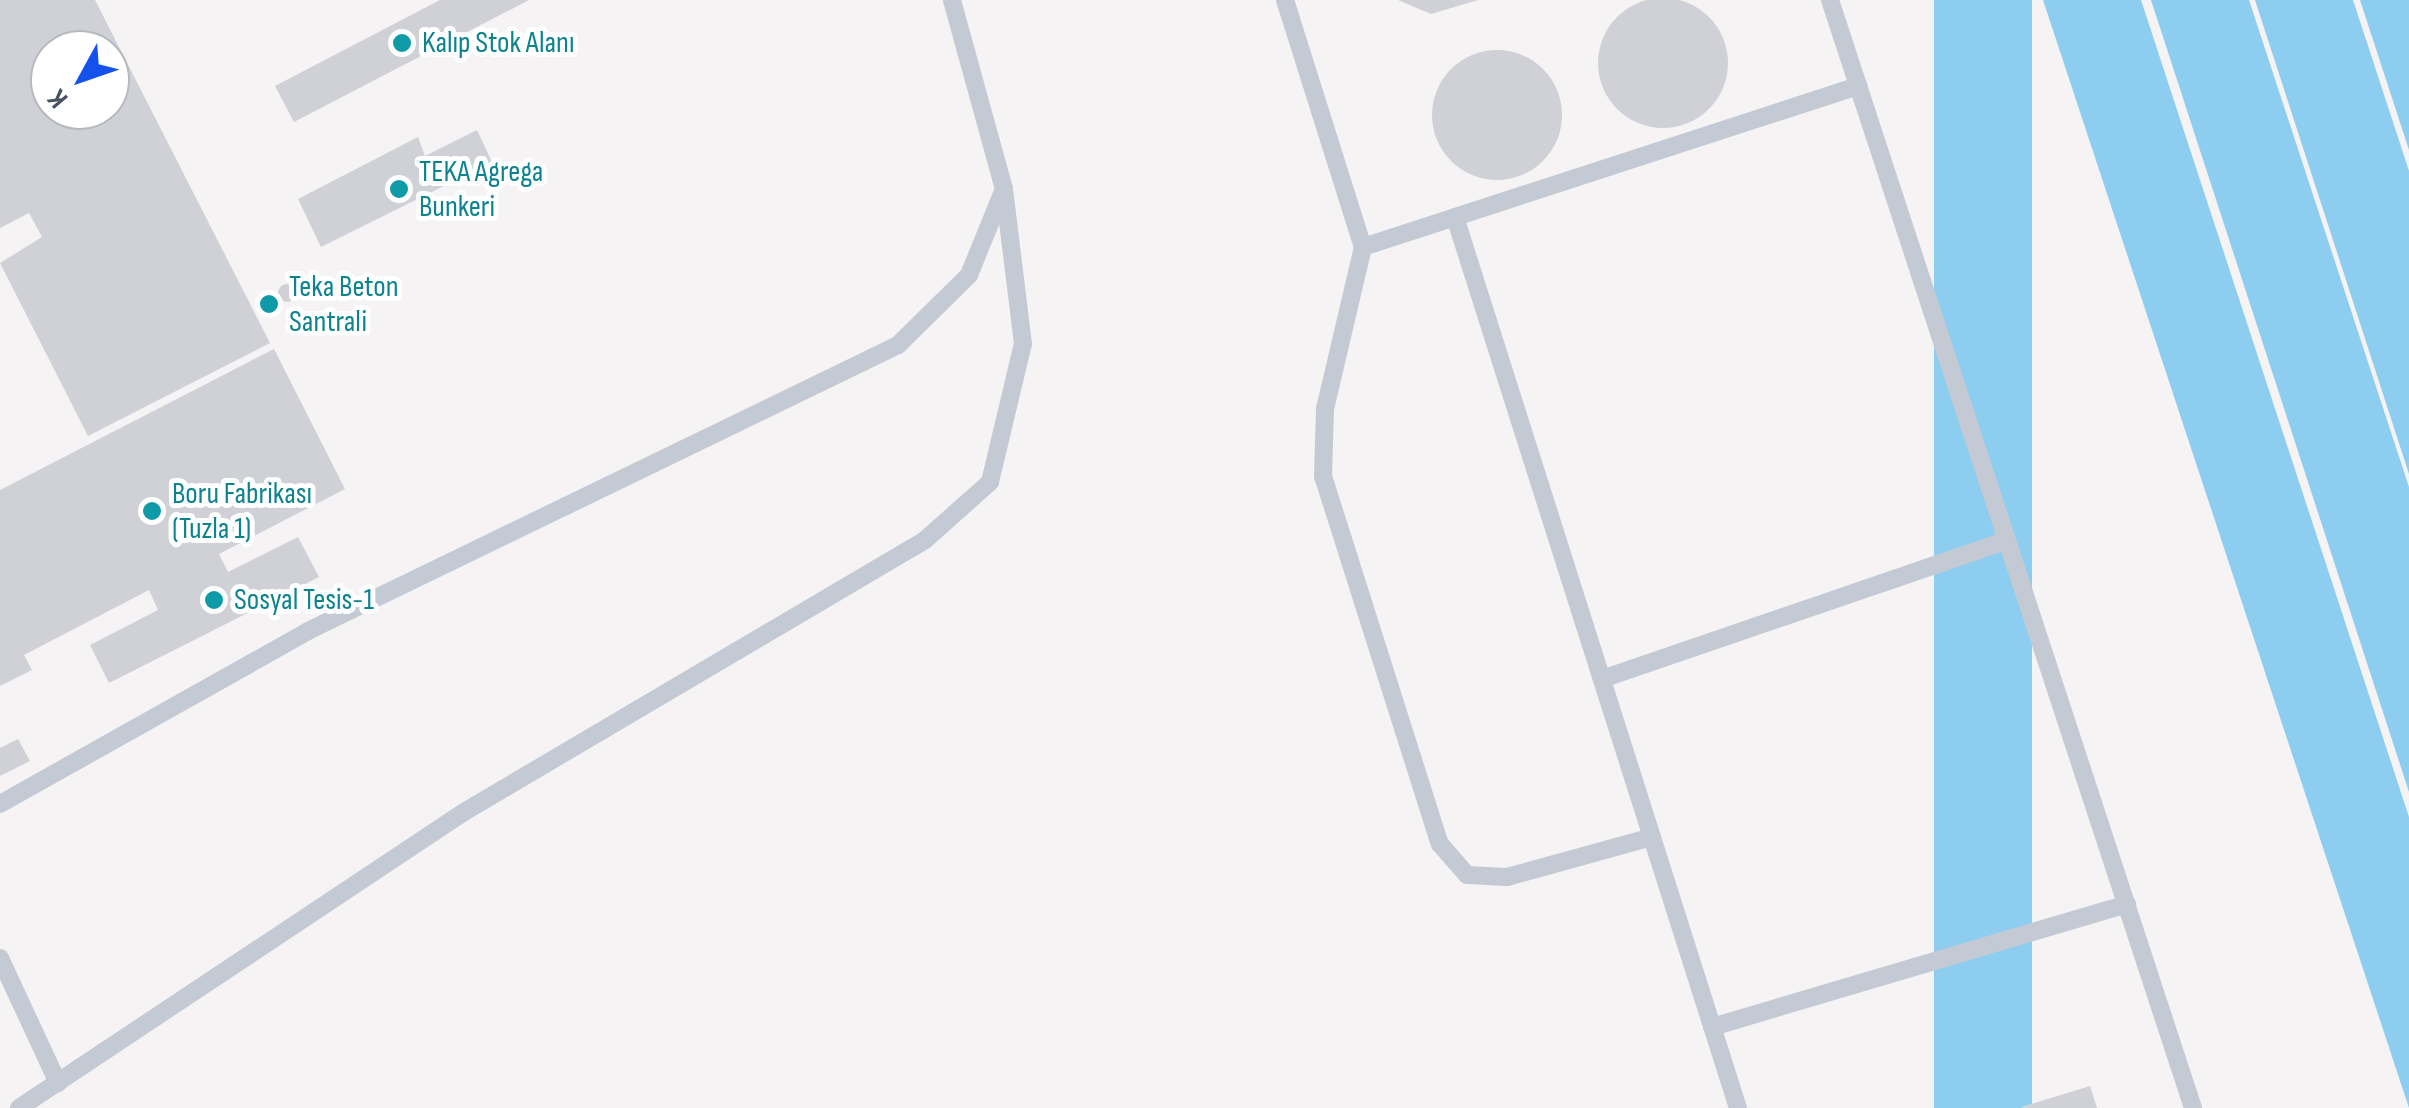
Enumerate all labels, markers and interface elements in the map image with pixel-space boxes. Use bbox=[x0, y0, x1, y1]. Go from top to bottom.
place label: Kalıp Stok Alanı bbox=[422, 25, 575, 61]
north arrow bbox=[30, 30, 130, 130]
marker: Kalıp Stok Alanı bbox=[391, 32, 413, 54]
text: K bbox=[41, 82, 75, 114]
place label: TEKA Agrega Bunkeri bbox=[419, 154, 543, 224]
marker: TEKA Agrega Bunkeri bbox=[388, 178, 410, 200]
place label: Teka Beton Santrali bbox=[289, 269, 399, 340]
marker: Teka Beton Santrali bbox=[258, 293, 280, 315]
place label: Boru Fabrikası (Tuzla 1) bbox=[172, 476, 312, 546]
marker: Boru Fabrikası (Tuzla 1) bbox=[141, 500, 163, 522]
place label: Sosyal Tesis-1 bbox=[234, 582, 374, 618]
marker: Sosyal Tesis-1 bbox=[203, 589, 225, 611]

